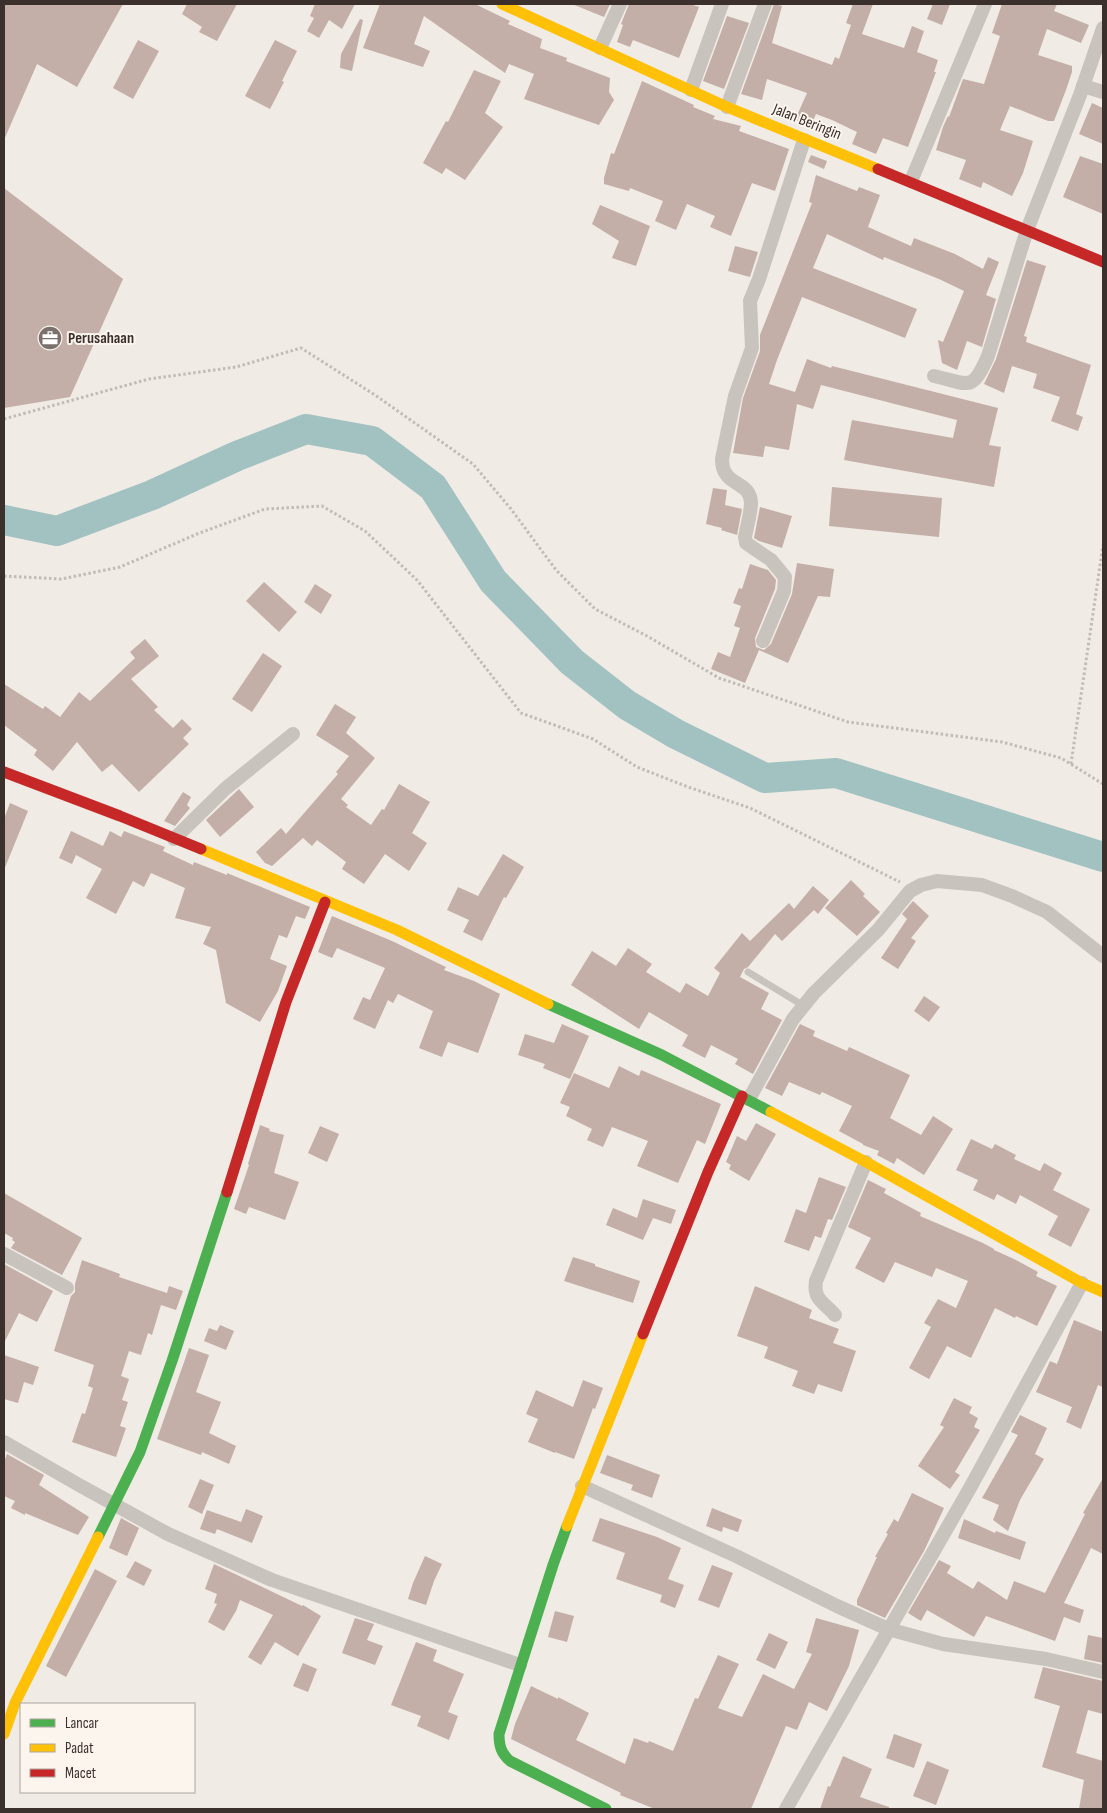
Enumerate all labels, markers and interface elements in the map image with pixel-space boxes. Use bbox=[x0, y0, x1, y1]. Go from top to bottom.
street label: Jalan Beringin bbox=[769, 99, 844, 144]
office icon: Perusahaan bbox=[37, 325, 63, 351]
place label: Perusahaan bbox=[68, 329, 134, 348]
legend bbox=[20, 1703, 195, 1793]
text: Lancar bbox=[65, 1714, 99, 1733]
text: Padat bbox=[65, 1739, 94, 1758]
text: Macet bbox=[65, 1764, 97, 1783]

